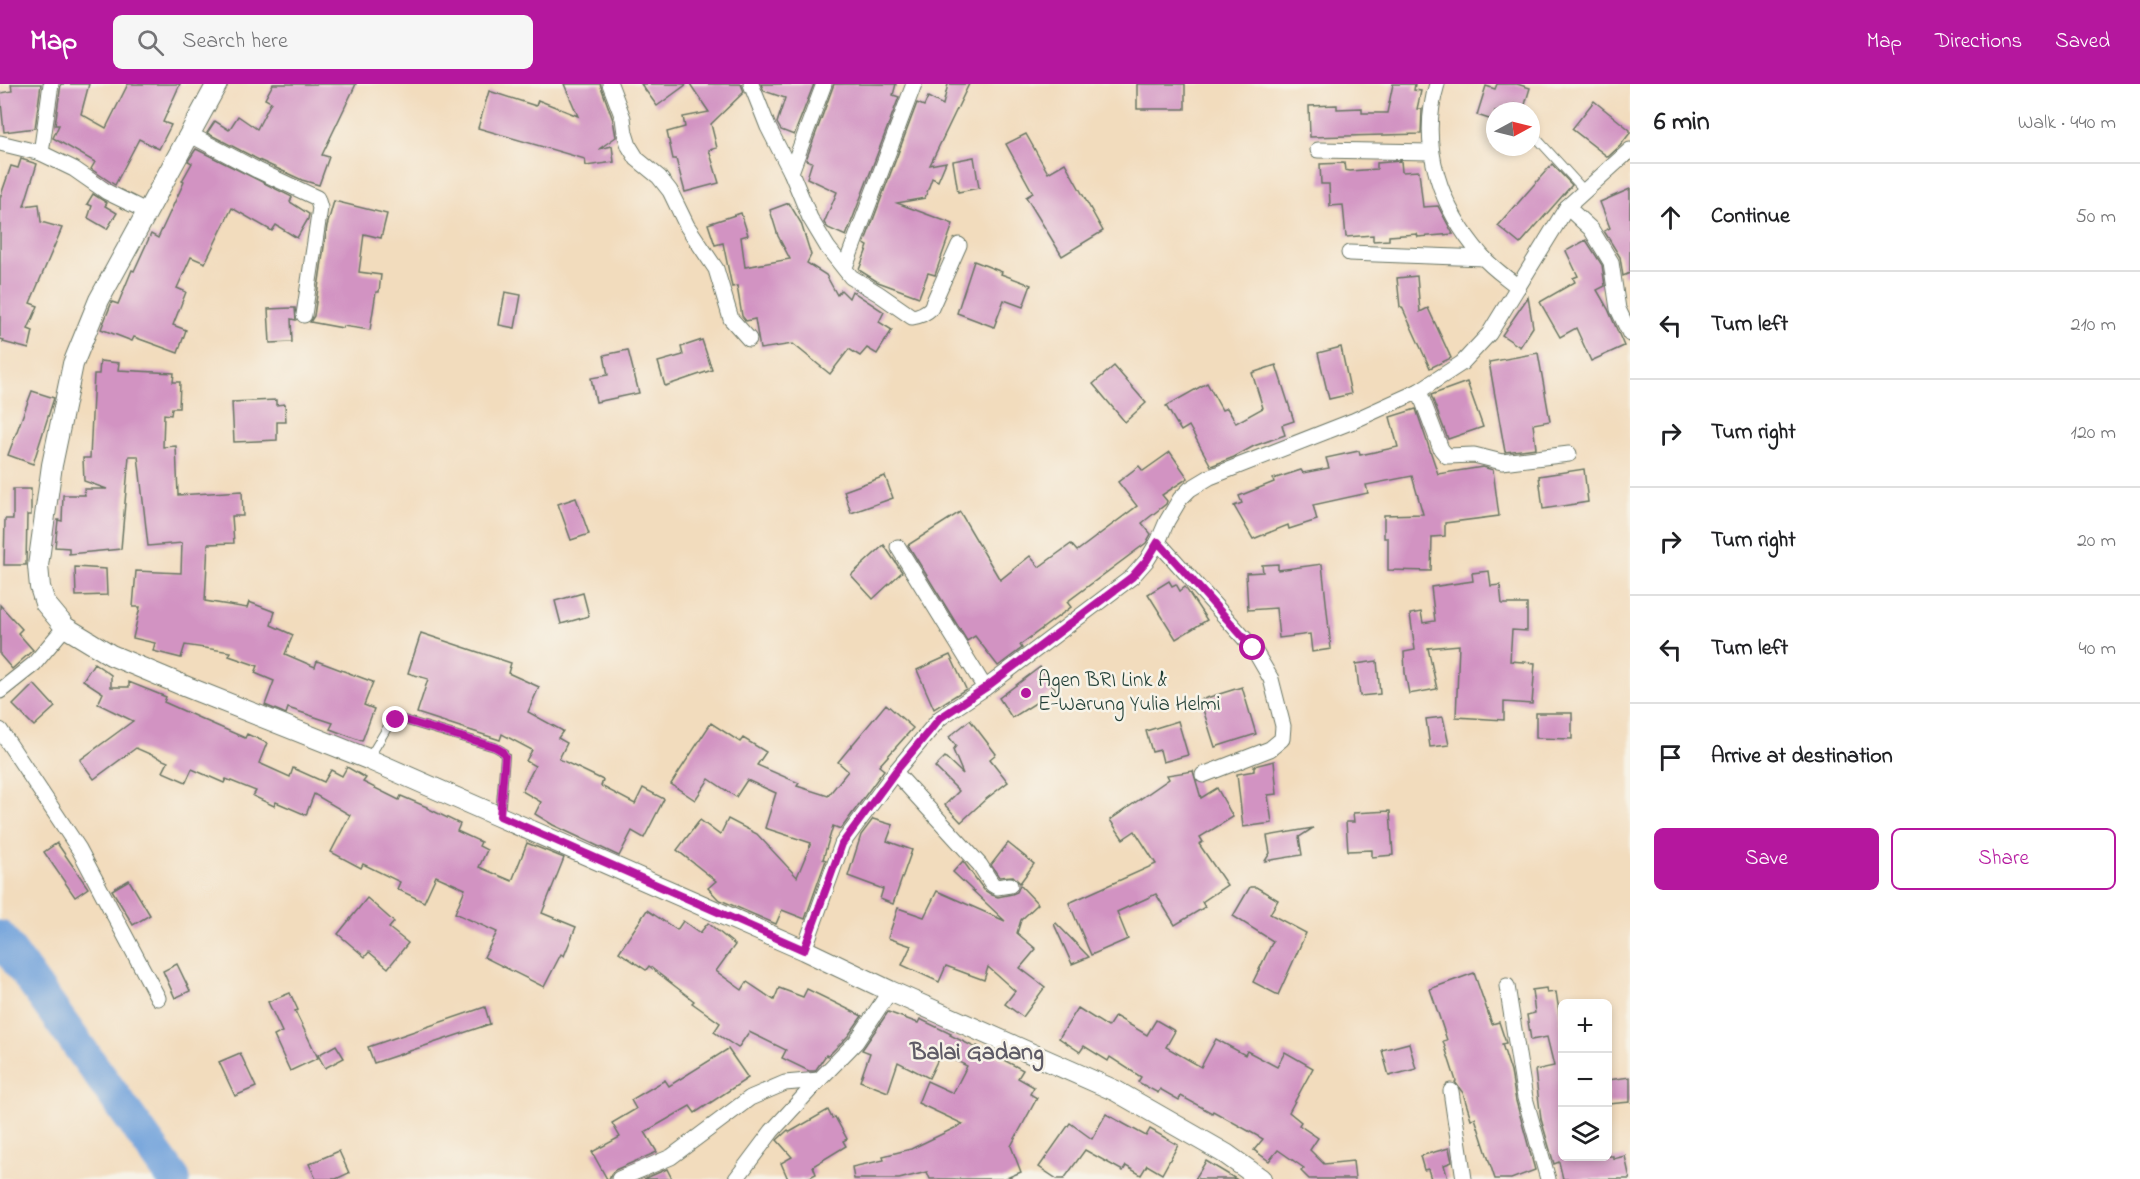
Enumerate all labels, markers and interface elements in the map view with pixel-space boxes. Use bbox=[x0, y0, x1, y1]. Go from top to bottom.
search box bbox=[113, 15, 533, 69]
text: Map bbox=[30, 22, 77, 63]
icon: search bbox=[134, 26, 167, 59]
text: Search here bbox=[182, 26, 288, 58]
text: Map bbox=[1866, 27, 1902, 57]
text: Directions bbox=[1935, 27, 2022, 57]
text: Saved bbox=[2055, 27, 2110, 57]
north arrow bbox=[1486, 102, 1540, 156]
text: 6 min bbox=[1654, 104, 1710, 142]
text: Walk · 440 m bbox=[2018, 109, 2116, 138]
icon: ahead bbox=[1654, 201, 1687, 234]
text: Continue bbox=[1711, 201, 1790, 233]
text: 50 m bbox=[2075, 203, 2116, 232]
icon: left bbox=[1654, 309, 1687, 342]
text: Turn left bbox=[1711, 309, 1788, 341]
text: 210 m bbox=[2071, 311, 2116, 340]
icon: right bbox=[1654, 417, 1687, 450]
text: Turn right bbox=[1711, 417, 1796, 449]
text: 120 m bbox=[2071, 419, 2116, 448]
icon: right bbox=[1654, 525, 1687, 558]
text: Turn right bbox=[1711, 525, 1796, 557]
text: 20 m bbox=[2077, 527, 2116, 556]
icon: left bbox=[1654, 633, 1687, 666]
text: Turn left bbox=[1711, 633, 1788, 665]
route start bbox=[1239, 634, 1265, 660]
text: 40 m bbox=[2079, 635, 2116, 664]
place label: Agen BRI Link & E-Warung Yulia Helmi bbox=[1038, 666, 1220, 722]
marker: Agen BRI Link & E-Warung Yulia Helmi bbox=[1019, 686, 1033, 700]
route end bbox=[382, 706, 408, 732]
icon: arrive bbox=[1654, 741, 1687, 774]
text: Arrive at destination bbox=[1711, 741, 1893, 773]
button: Save bbox=[1654, 828, 1879, 890]
button: Share bbox=[1891, 828, 2116, 890]
map controls bbox=[1558, 999, 1612, 1161]
button: + bbox=[1558, 999, 1612, 1053]
district label: Balai Gadang bbox=[909, 1036, 1044, 1072]
button: − bbox=[1558, 1053, 1612, 1107]
button: layers bbox=[1558, 1107, 1612, 1161]

